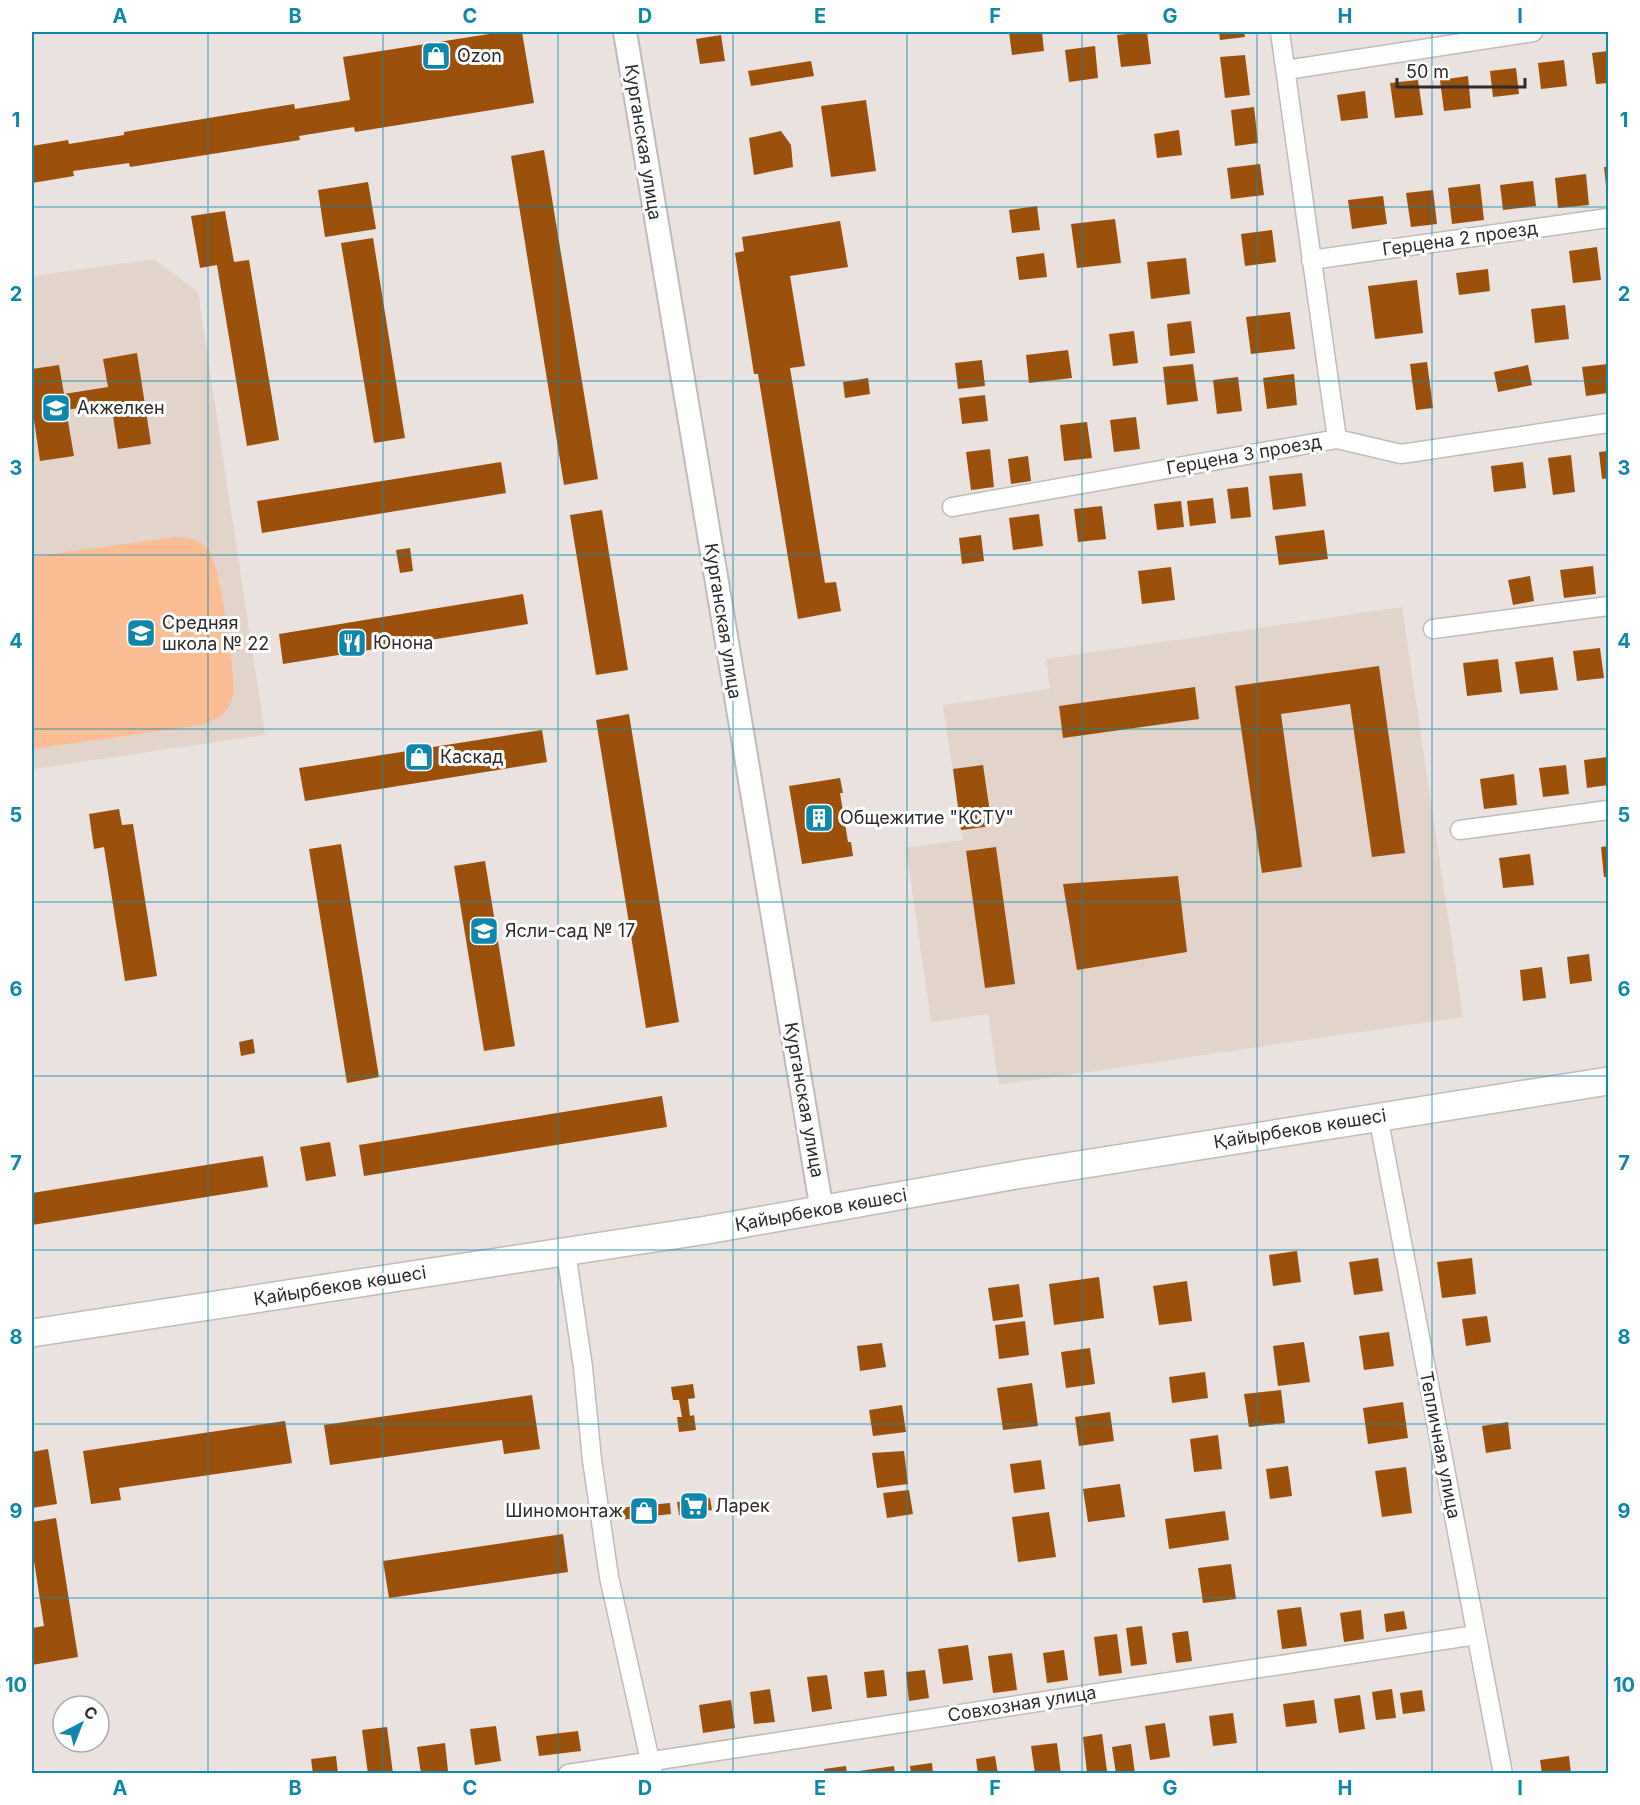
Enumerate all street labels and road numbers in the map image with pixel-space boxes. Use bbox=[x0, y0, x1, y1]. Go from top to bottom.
street label: Курганская улица bbox=[621, 63, 666, 221]
street label: Герцена 2 проезд bbox=[1381, 217, 1539, 260]
street label: Герцена 3 проезд bbox=[1165, 431, 1323, 478]
street label: Курганская улица bbox=[701, 542, 746, 700]
street label: Курганская улица bbox=[780, 1021, 829, 1179]
street label: Қайырбеков көшесі bbox=[1212, 1104, 1388, 1153]
street label: Қайырбеков көшесі bbox=[733, 1184, 909, 1235]
street label: Қайырбеков көшесі bbox=[252, 1261, 428, 1310]
street label: Тепличная улица bbox=[1416, 1369, 1465, 1520]
street label: Совхозная улица bbox=[946, 1681, 1098, 1726]

